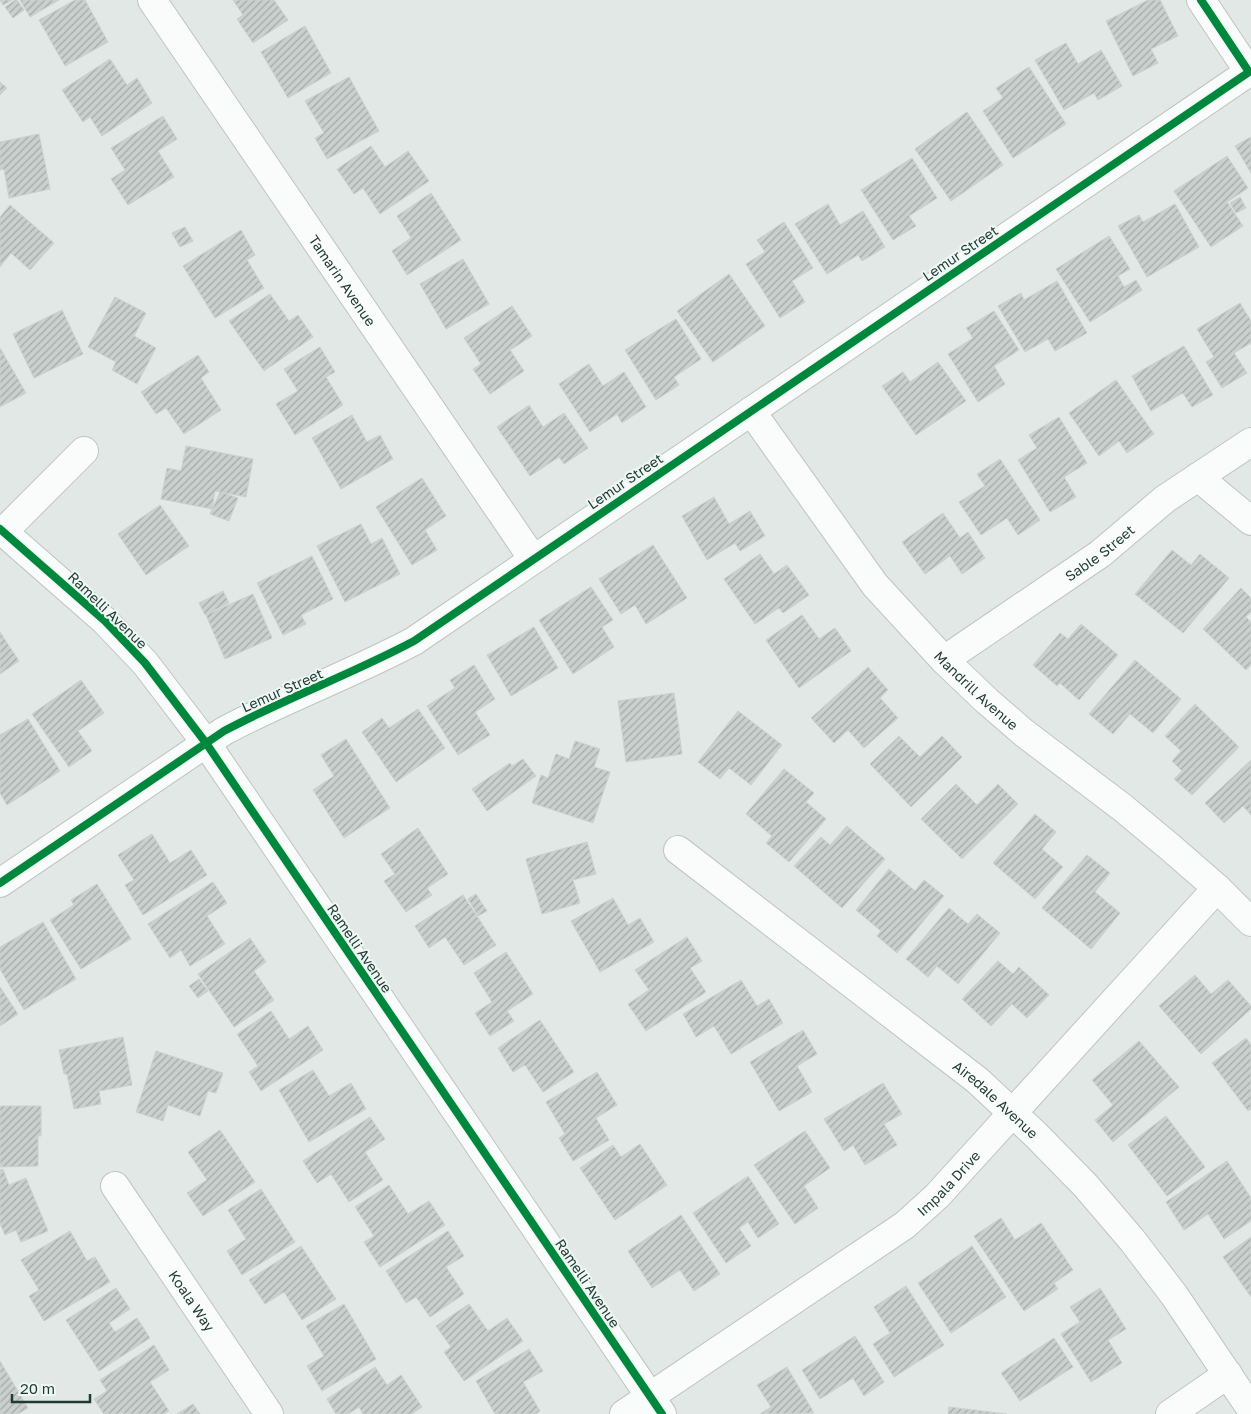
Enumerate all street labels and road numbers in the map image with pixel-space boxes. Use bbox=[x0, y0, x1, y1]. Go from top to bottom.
street label: Lemur Street bbox=[919, 222, 1001, 284]
street label: Tamarin Avenue bbox=[306, 231, 380, 329]
street label: Lemur Street bbox=[584, 450, 666, 512]
street label: Sable Street bbox=[1061, 520, 1137, 584]
street label: Ramelli Avenue bbox=[65, 568, 151, 652]
street label: Mandrill Avenue bbox=[931, 647, 1022, 733]
street label: Lemur Street bbox=[239, 664, 325, 716]
street label: Ramelli Avenue bbox=[324, 900, 396, 996]
street label: Airedale Avenue bbox=[950, 1056, 1042, 1141]
street label: Impala Drive bbox=[913, 1147, 983, 1219]
street label: Ramelli Avenue bbox=[552, 1235, 624, 1331]
street label: Koala Way bbox=[166, 1267, 219, 1334]

